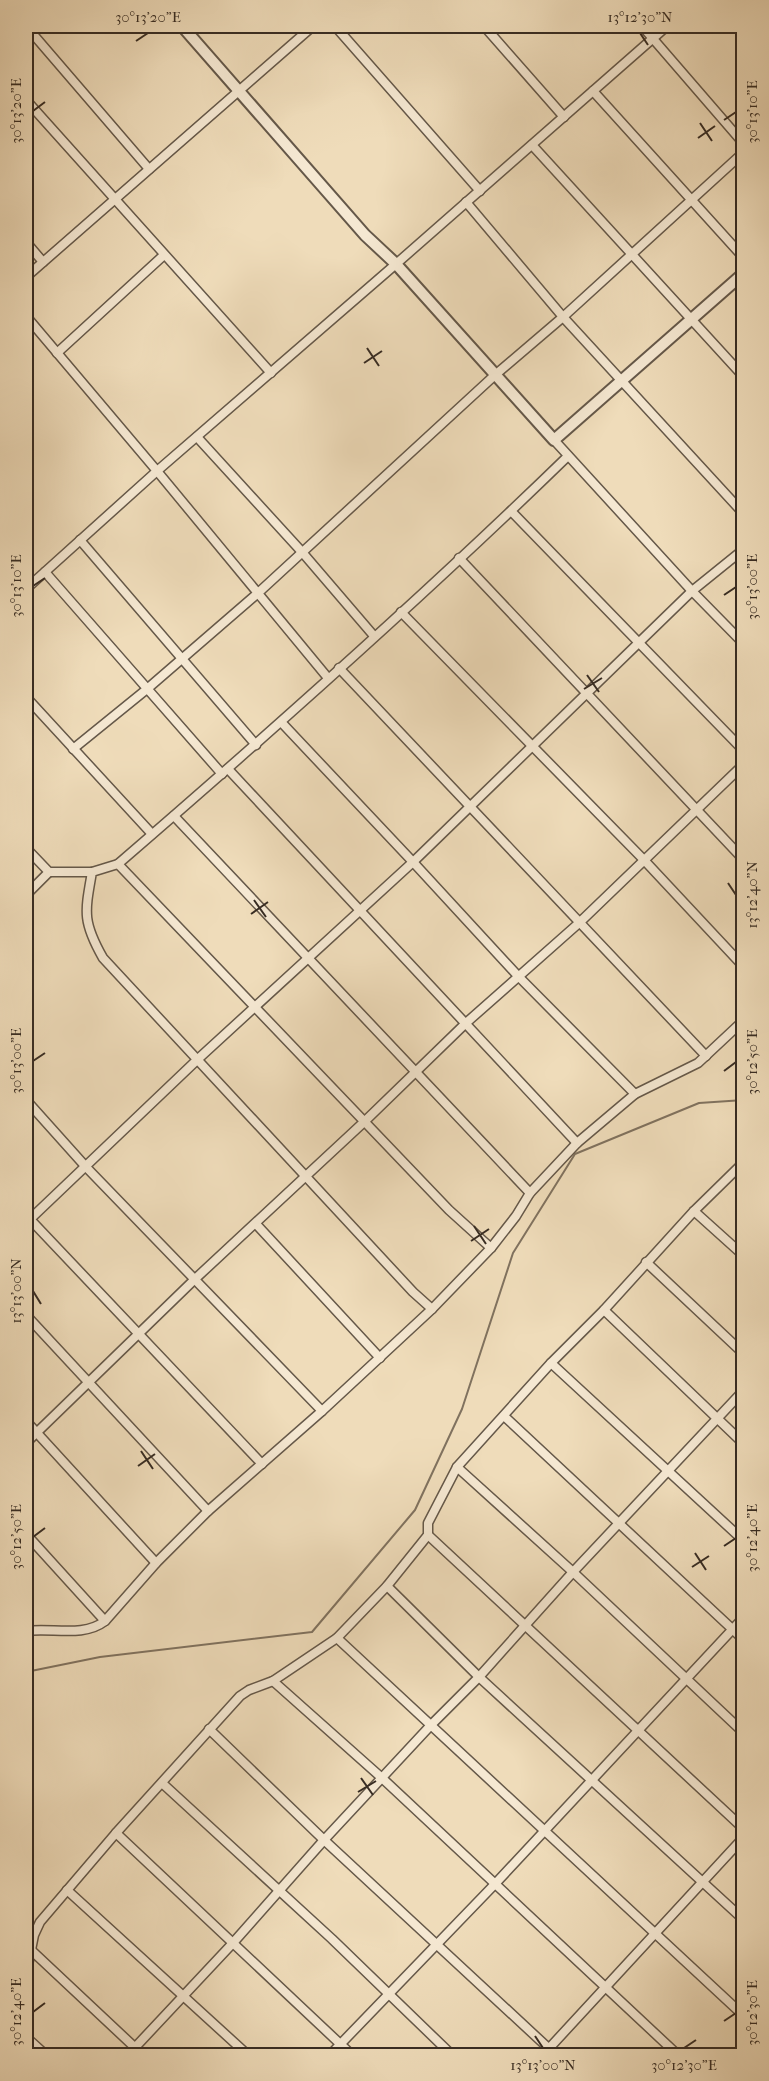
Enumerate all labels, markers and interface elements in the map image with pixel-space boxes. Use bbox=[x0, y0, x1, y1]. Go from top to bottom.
text: 30°13'20"E bbox=[115, 8, 181, 26]
text: 13°12'30"N bbox=[608, 8, 673, 26]
text: 30°13'20"E bbox=[7, 78, 25, 144]
text: 30°13'10"E bbox=[743, 80, 761, 144]
text: 30°13'10"E bbox=[7, 554, 25, 618]
text: 30°13'00"E bbox=[743, 554, 761, 620]
text: 13°12'40"N bbox=[743, 861, 761, 929]
text: 30°13'00"E bbox=[7, 1028, 25, 1094]
text: 30°12'50"E bbox=[743, 1029, 761, 1095]
text: 13°13'00"N bbox=[7, 1258, 25, 1324]
text: 30°12'50"E bbox=[7, 1504, 25, 1570]
text: 30°12'40"E bbox=[743, 1504, 761, 1572]
text: 30°12'40"E bbox=[7, 1978, 25, 2046]
text: 30°12'30"E bbox=[743, 1980, 761, 2046]
text: 13°13'00"N bbox=[510, 2056, 576, 2074]
text: 30°12'30"E bbox=[651, 2056, 717, 2074]

